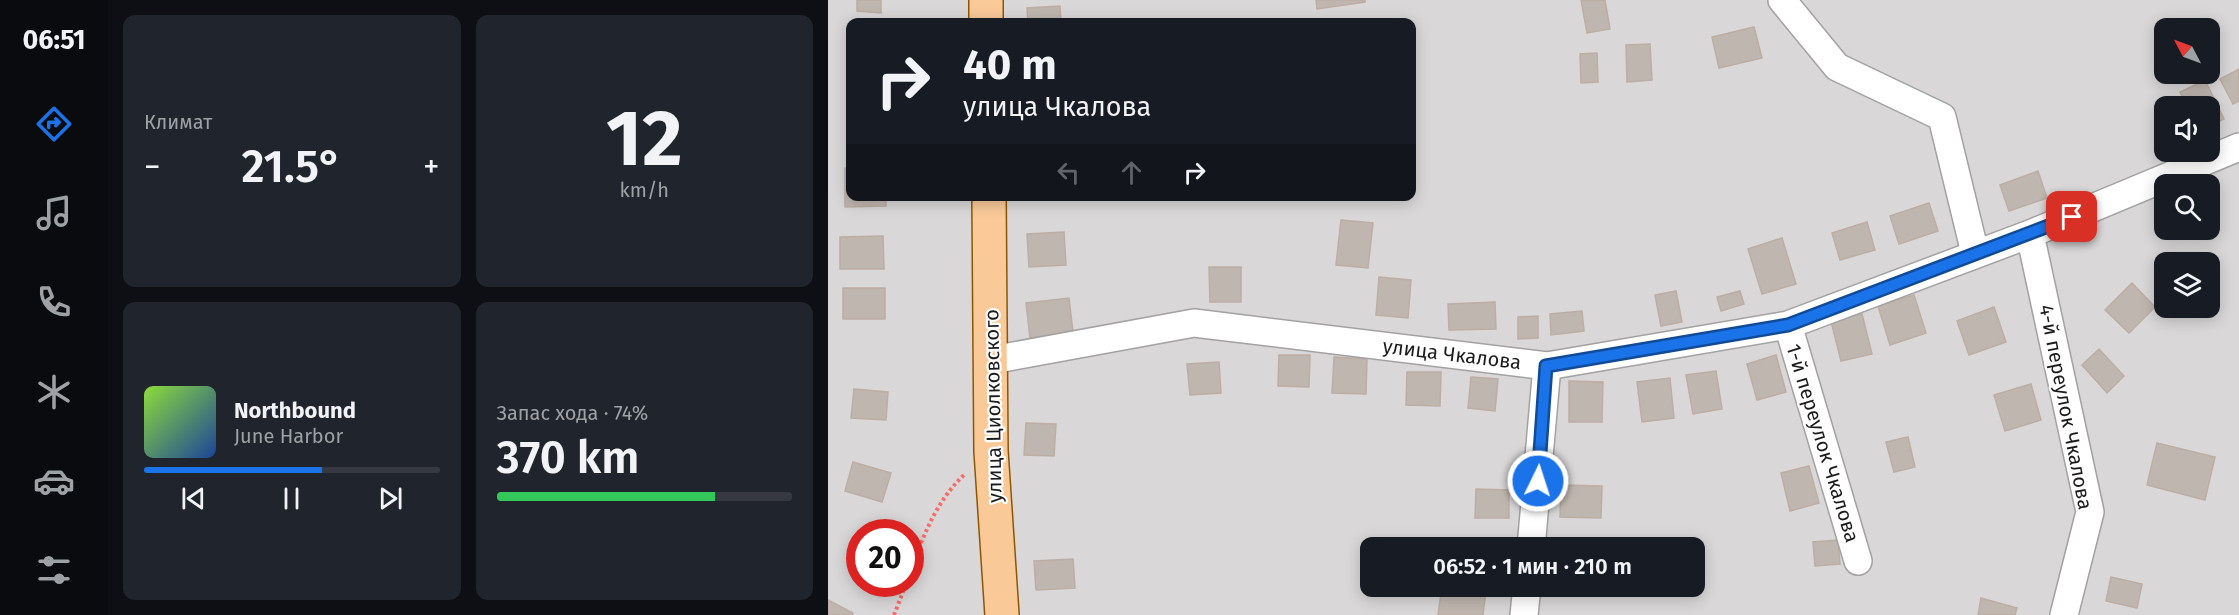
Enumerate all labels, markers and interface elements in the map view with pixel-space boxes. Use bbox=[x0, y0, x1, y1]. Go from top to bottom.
north arrow bbox=[2154, 18, 2220, 84]
map controls bbox=[2154, 18, 2220, 318]
text: 06:51 bbox=[22, 24, 86, 56]
text: 40 m bbox=[963, 40, 1057, 90]
icon: right bbox=[864, 42, 942, 120]
text: улица Чкалова bbox=[963, 91, 1151, 123]
text: 12 bbox=[606, 92, 683, 186]
button: sound bbox=[2154, 96, 2220, 162]
icon: directions bbox=[33, 103, 75, 145]
text: Климат bbox=[144, 110, 212, 134]
text: 21.5° bbox=[242, 140, 342, 194]
text: − bbox=[144, 147, 161, 187]
text: + bbox=[423, 147, 440, 187]
icon: left bbox=[1052, 156, 1085, 189]
icon: ahead bbox=[1115, 156, 1148, 189]
icon: right bbox=[1178, 156, 1211, 189]
button: search bbox=[2154, 174, 2220, 240]
text: km/h bbox=[620, 178, 669, 202]
pin bbox=[2046, 191, 2097, 242]
icon: music bbox=[33, 192, 75, 234]
icon: arrive bbox=[2055, 200, 2088, 233]
button: layers bbox=[2154, 252, 2220, 318]
icon: phone bbox=[33, 281, 75, 323]
street label: 4-й переулок Чкалова bbox=[2034, 302, 2098, 512]
street label: улица Циолковского bbox=[979, 309, 1007, 503]
street label: улица Чкалова bbox=[1381, 334, 1523, 374]
street label: 1-й переулок Чкалова bbox=[1781, 341, 1865, 545]
icon: climate bbox=[33, 371, 75, 413]
text: Northbound bbox=[234, 397, 356, 424]
text: Запас хода · 74% bbox=[497, 401, 648, 425]
text: June Harbor bbox=[234, 424, 343, 448]
text: 370 km bbox=[497, 431, 639, 485]
position arrow bbox=[1506, 449, 1570, 513]
icon: car bbox=[33, 460, 75, 502]
icon: previous bbox=[177, 482, 210, 515]
icon: pause bbox=[275, 482, 308, 515]
icon: next bbox=[374, 482, 407, 515]
speed limit sign: 20 bbox=[846, 519, 924, 597]
icon: filters bbox=[33, 549, 75, 591]
text: 06:52 · 1 мин · 210 m bbox=[1433, 553, 1632, 580]

